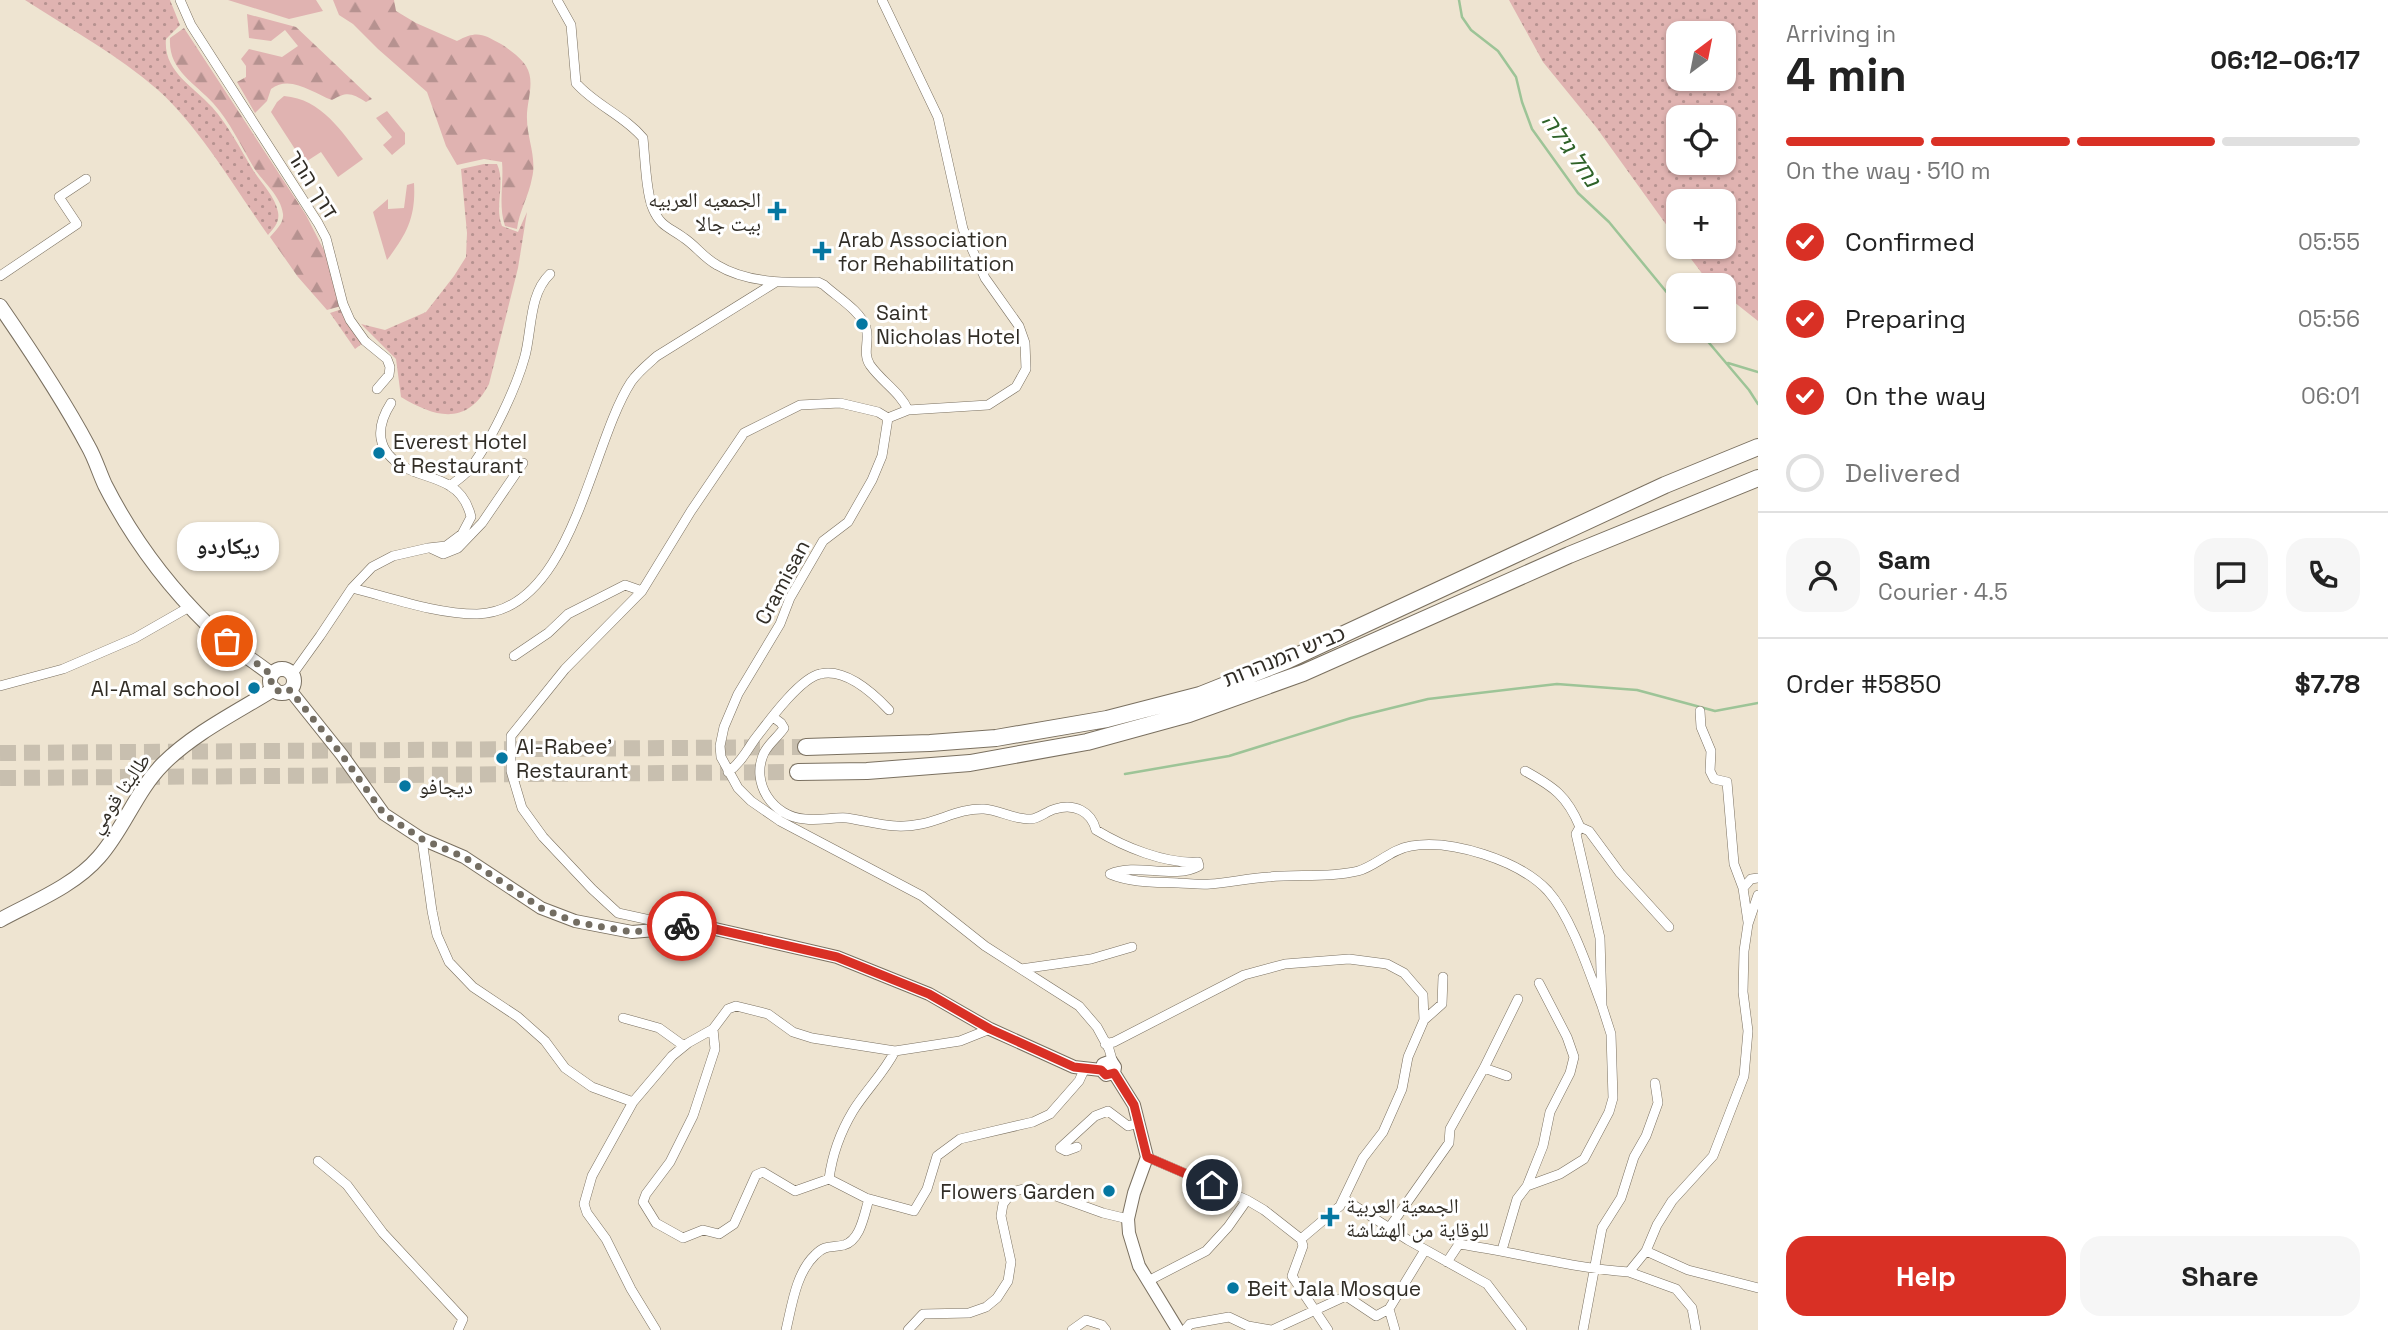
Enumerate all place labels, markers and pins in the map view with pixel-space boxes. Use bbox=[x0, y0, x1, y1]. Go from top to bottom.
place label: الجمعيه العربيه بيت جالا bbox=[648, 186, 761, 237]
marker: الجمعيه العربيه بيت جالا bbox=[767, 201, 787, 221]
place label: Arab Association for Rehabilitation bbox=[838, 226, 1014, 277]
marker: Arab Association for Rehabilitation bbox=[812, 241, 832, 261]
place label: Saint Nicholas Hotel bbox=[876, 299, 1020, 350]
marker: Saint Nicholas Hotel bbox=[854, 316, 870, 332]
place label: Everest Hotel & Restaurant bbox=[393, 428, 527, 479]
marker: Everest Hotel & Restaurant bbox=[371, 445, 387, 461]
callout: ريكاردو bbox=[176, 522, 278, 571]
pin bbox=[197, 611, 257, 671]
place label: Al-Amal school bbox=[91, 675, 240, 702]
marker: Al-Amal school bbox=[246, 680, 262, 696]
place label: Al-Rabee' Restaurant bbox=[516, 733, 629, 784]
marker: Al-Rabee' Restaurant bbox=[494, 750, 510, 766]
place label: ديجافو bbox=[419, 773, 473, 800]
marker: ديجافو bbox=[397, 778, 413, 794]
pin bbox=[1182, 1155, 1242, 1215]
place label: Flowers Garden bbox=[940, 1178, 1095, 1205]
marker: Flowers Garden bbox=[1101, 1183, 1117, 1199]
place label: الجمعية العربية للوقاية من الهشاشة bbox=[1346, 1192, 1489, 1243]
marker: الجمعية العربية للوقاية من الهشاشة bbox=[1320, 1207, 1340, 1227]
place label: Beit Jala Mosque bbox=[1247, 1275, 1421, 1302]
marker: Beit Jala Mosque bbox=[1225, 1280, 1241, 1296]

